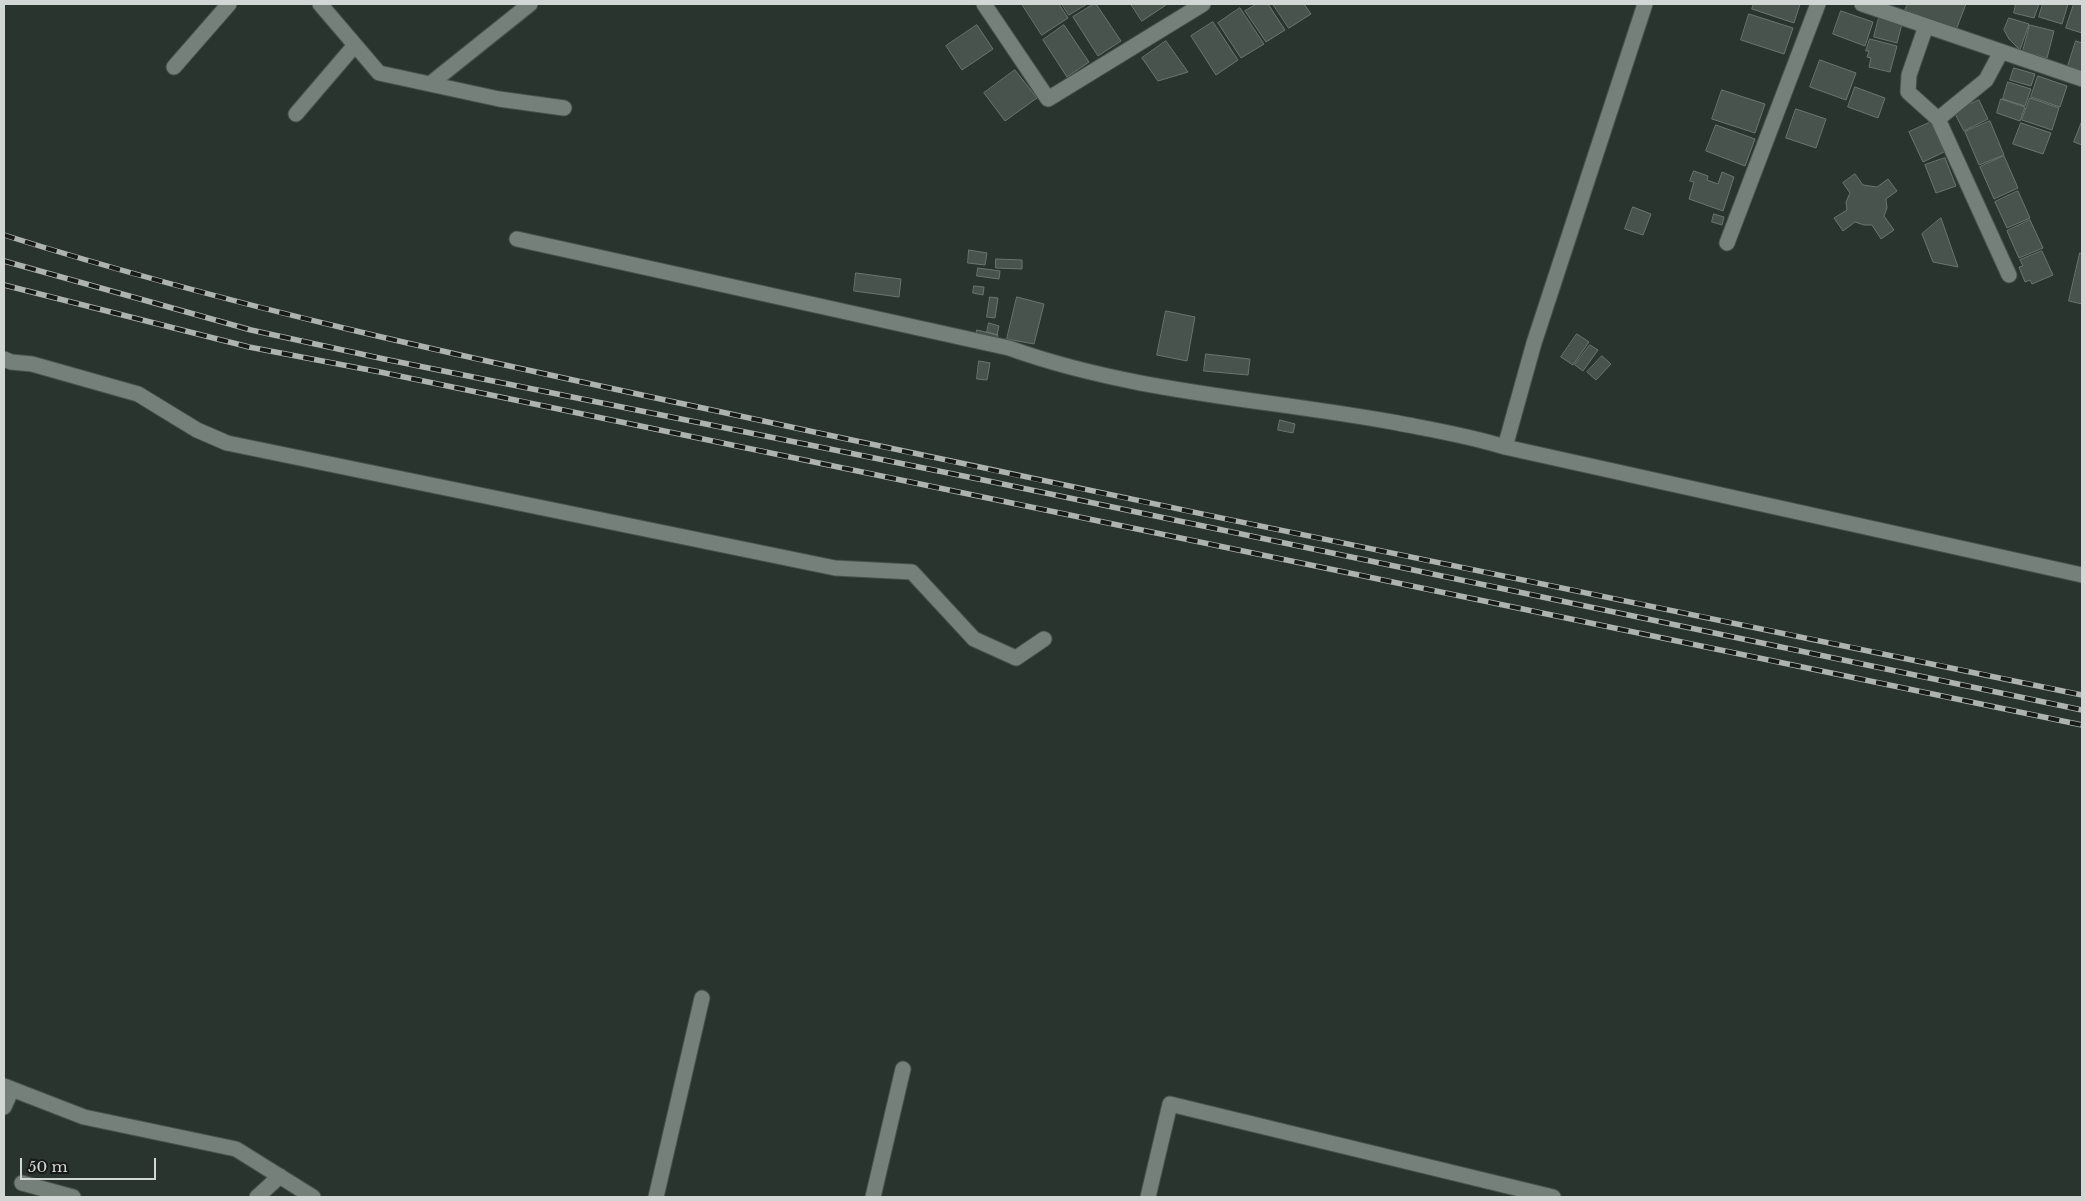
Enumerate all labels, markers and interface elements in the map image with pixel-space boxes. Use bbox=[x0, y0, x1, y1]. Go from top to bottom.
scale bar bbox=[22, 1148, 159, 1180]
text: 50 m bbox=[28, 1157, 68, 1176]

